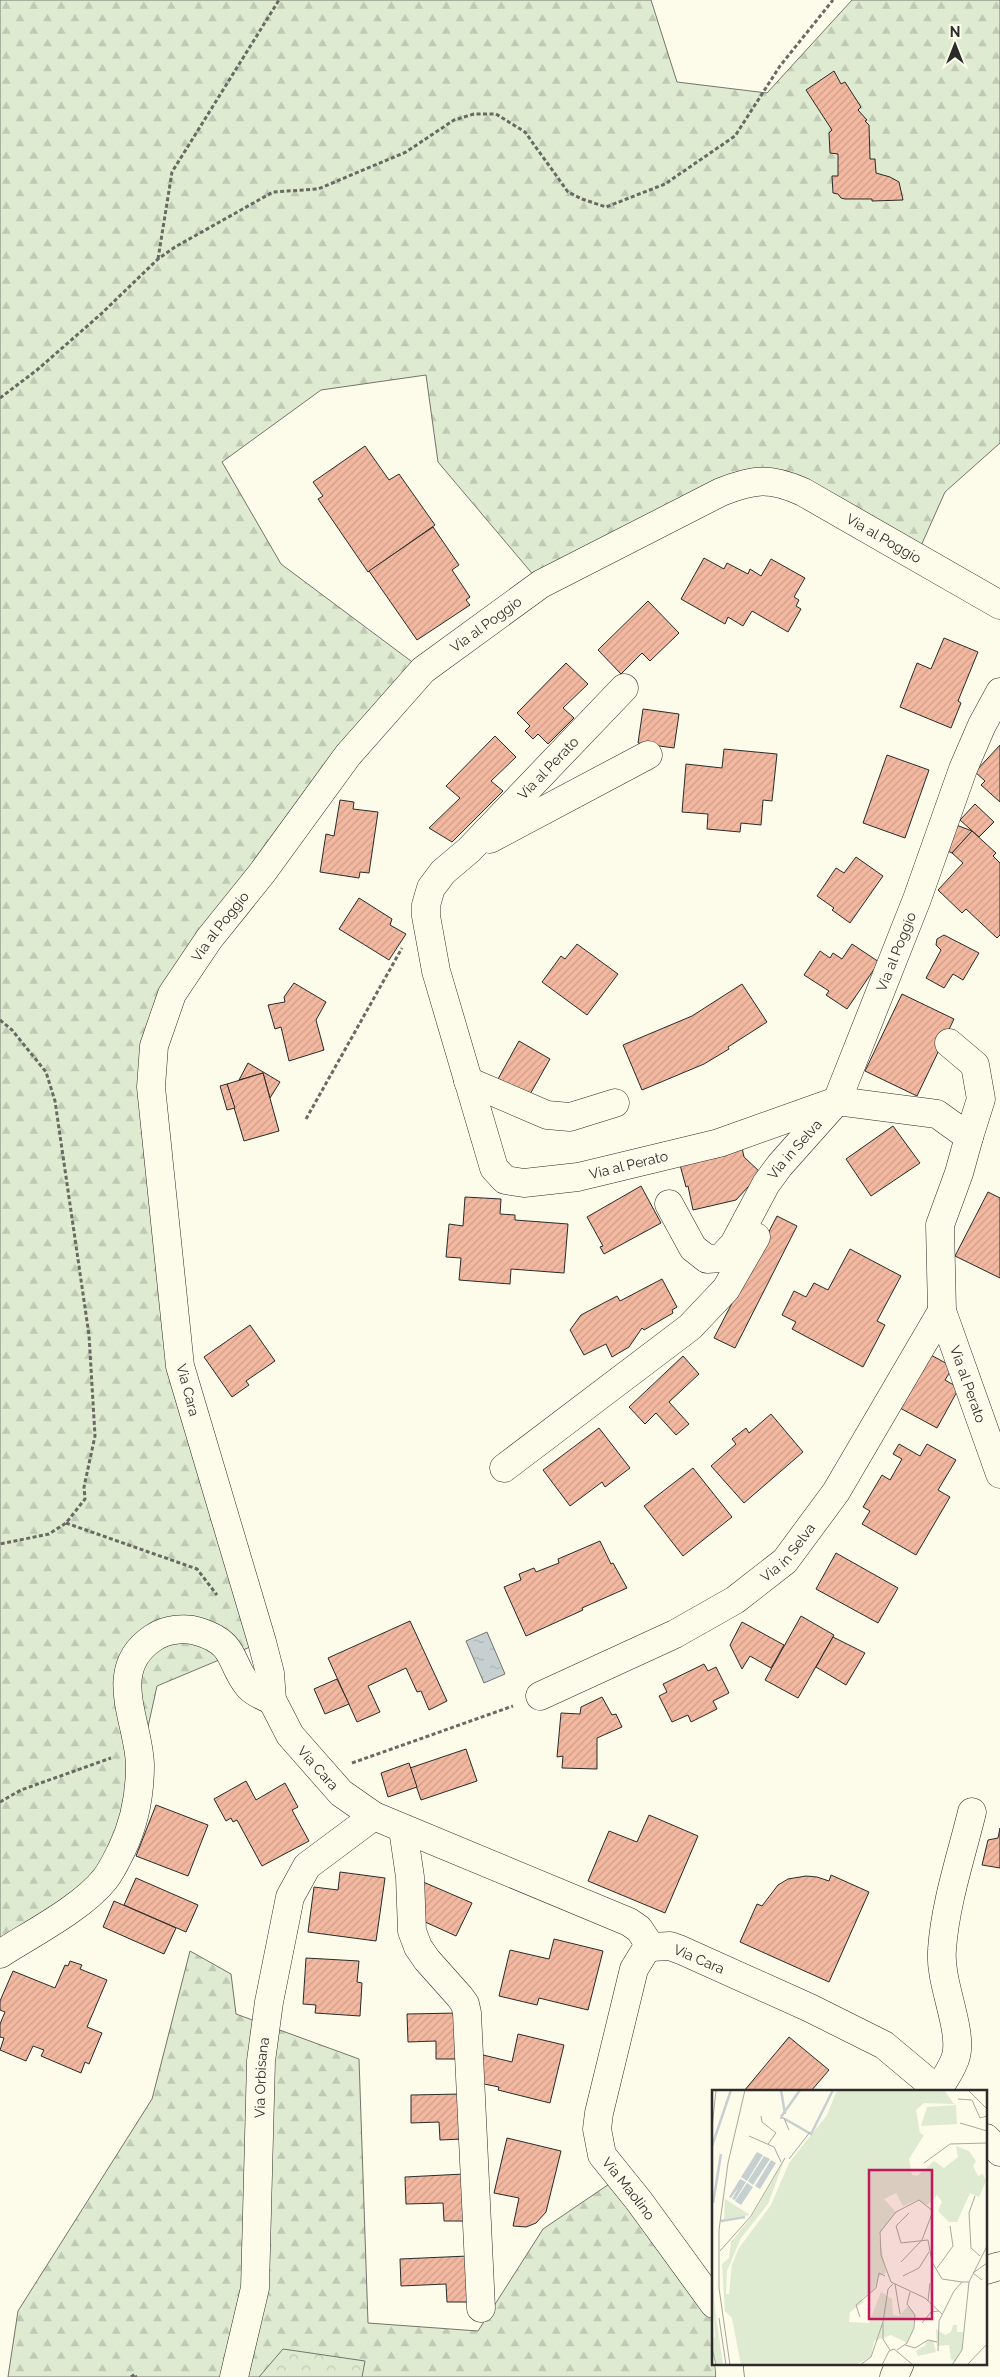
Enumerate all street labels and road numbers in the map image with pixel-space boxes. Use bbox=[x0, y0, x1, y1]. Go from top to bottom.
street label: Via al Poggio bbox=[843, 511, 924, 566]
street label: Via al Poggio bbox=[447, 593, 524, 655]
street label: Via al Perato bbox=[514, 733, 582, 803]
street label: Via al Poggio bbox=[188, 888, 252, 965]
street label: Via al Poggio bbox=[873, 910, 919, 994]
street label: Via in Selva bbox=[764, 1116, 825, 1182]
street label: Via al Perato bbox=[587, 1148, 670, 1182]
street label: Via al Perato bbox=[947, 1343, 989, 1425]
street label: Via Cara bbox=[173, 1362, 203, 1418]
street label: Via in Selva bbox=[757, 1520, 818, 1585]
street label: Via Cara bbox=[294, 1743, 342, 1793]
street label: Via Cara bbox=[671, 1941, 727, 1977]
street label: Via Orbisana bbox=[251, 2036, 272, 2118]
street label: Via Maolino bbox=[599, 2154, 658, 2223]

